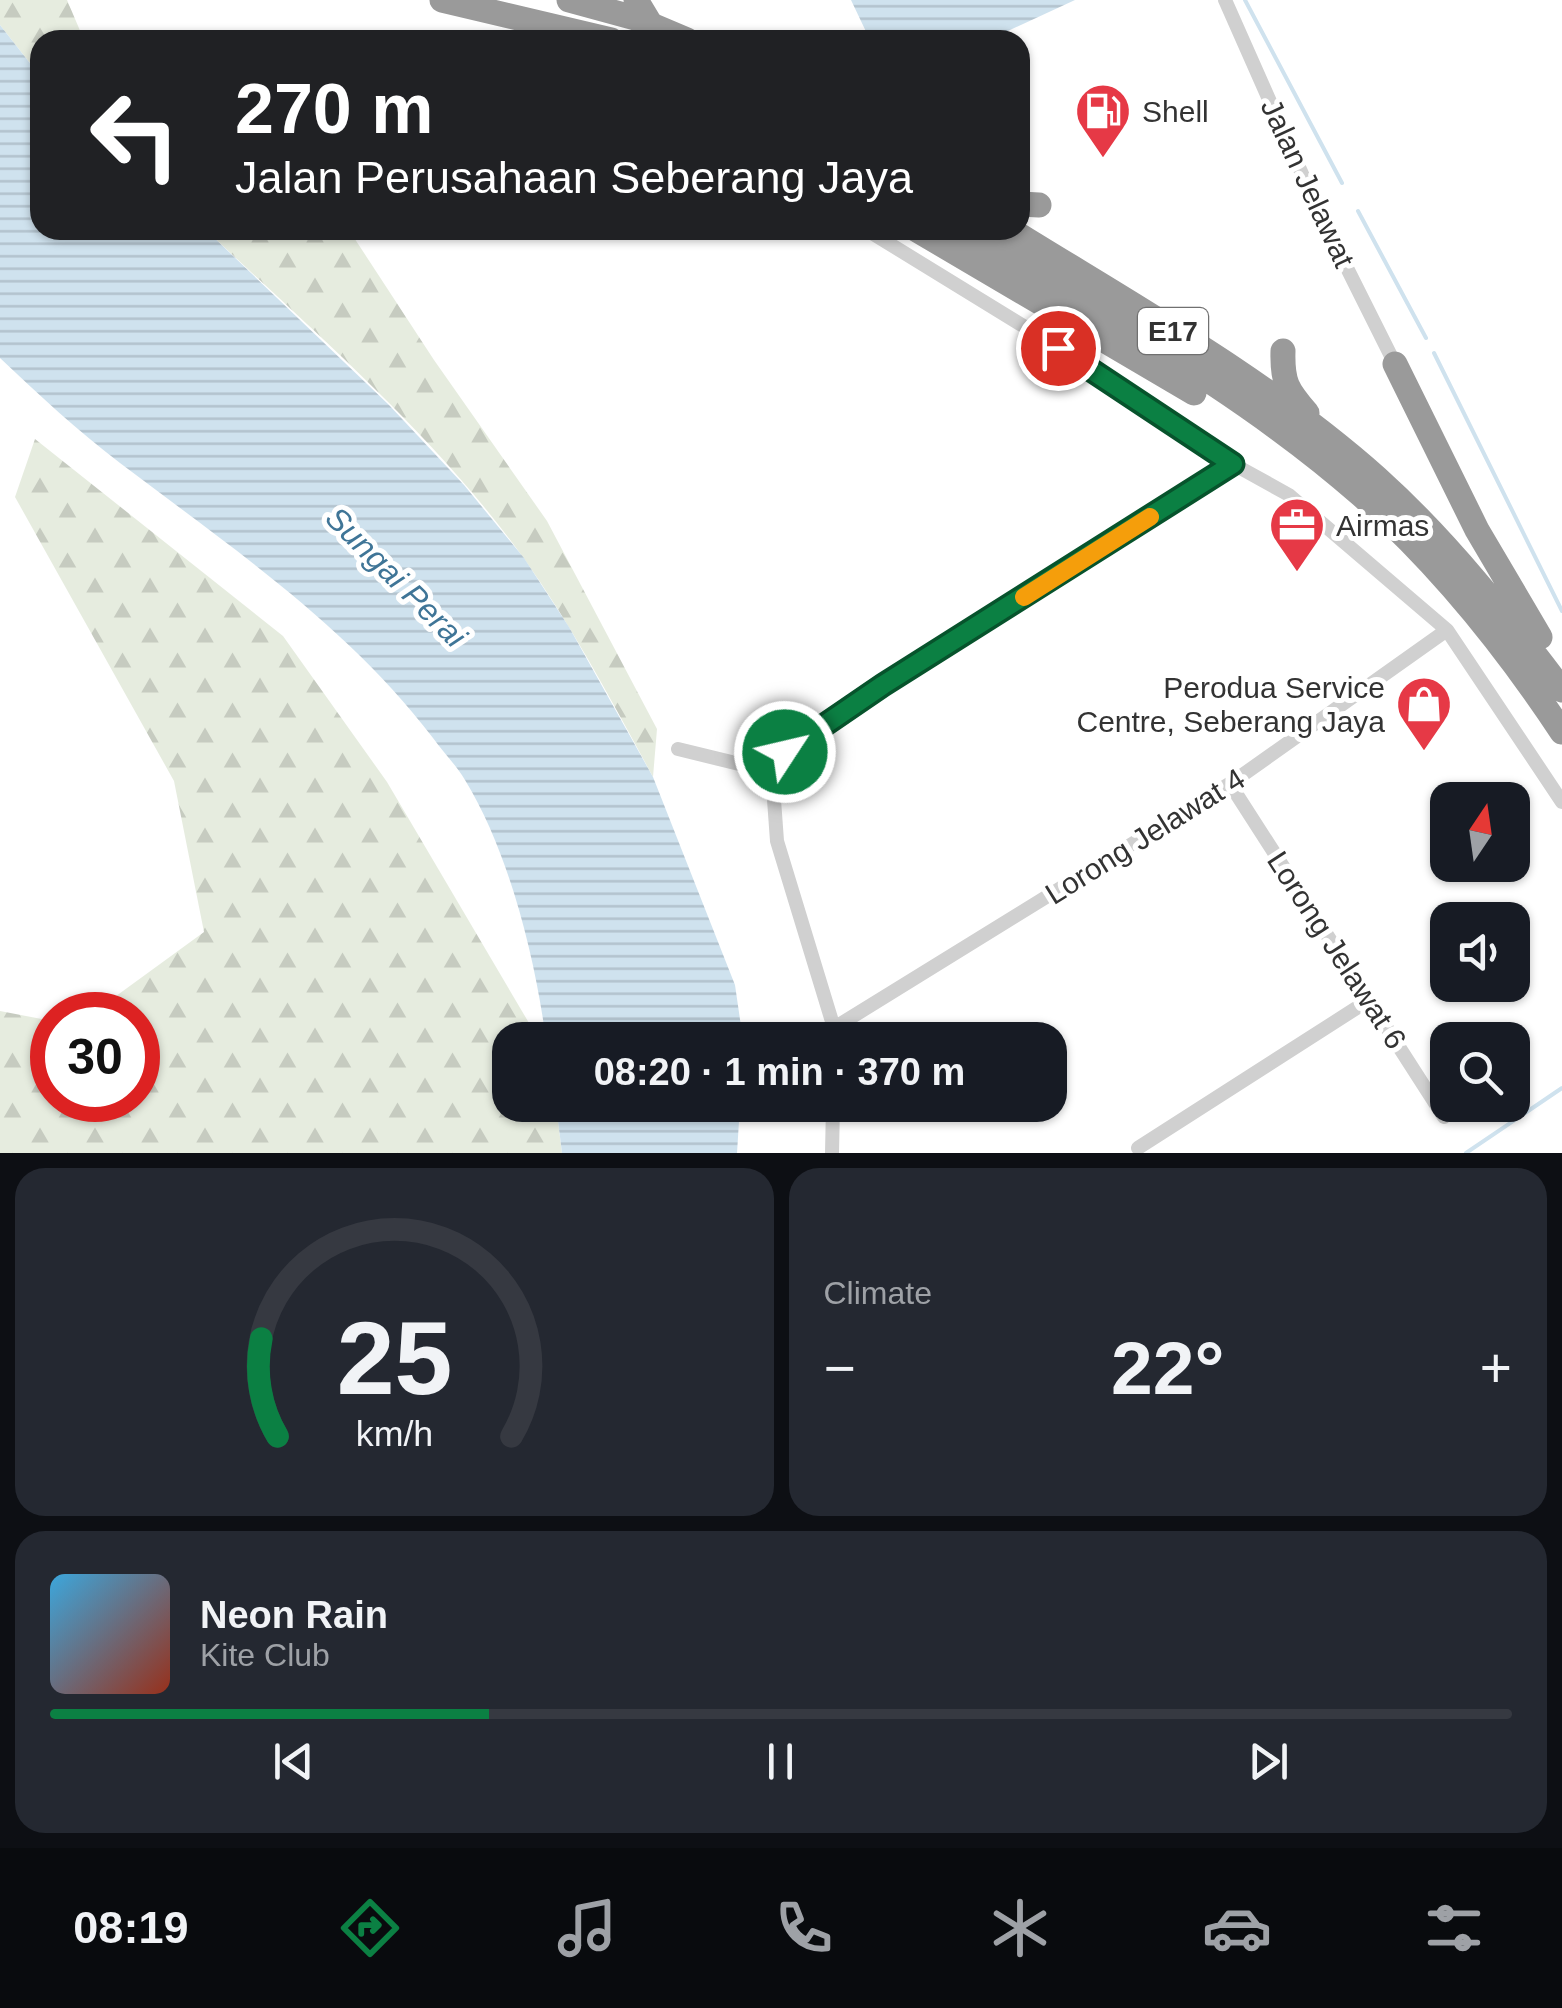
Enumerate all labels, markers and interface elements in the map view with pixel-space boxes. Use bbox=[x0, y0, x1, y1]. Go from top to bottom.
icon: left bbox=[70, 70, 200, 200]
text: 270 m bbox=[235, 70, 433, 148]
fuel station icon: Shell bbox=[1073, 81, 1133, 160]
street label: Jalan Jelawat bbox=[1255, 94, 1362, 273]
place label: Shell bbox=[1142, 95, 1209, 128]
text: Jalan Perusahaan Seberang Jaya bbox=[235, 152, 913, 203]
pin bbox=[1016, 306, 1101, 391]
road number: E17 bbox=[1138, 308, 1208, 354]
icon: arrive bbox=[1031, 321, 1086, 376]
office icon: Airmas bbox=[1267, 495, 1327, 574]
water label: Sungai Perai bbox=[318, 499, 474, 655]
place label: Airmas bbox=[1336, 509, 1429, 542]
place label: Perodua Service Centre, Seberang Jaya bbox=[1076, 671, 1385, 738]
shop icon: Perodua Service Centre, Seberang Jaya bbox=[1394, 674, 1454, 753]
position arrow bbox=[733, 700, 837, 804]
street label: Lorong Jelawat 4 bbox=[1039, 761, 1251, 911]
north arrow bbox=[1430, 782, 1530, 882]
map controls bbox=[1430, 782, 1530, 1122]
street label: Lorong Jelawat 6 bbox=[1261, 845, 1413, 1055]
button: sound bbox=[1430, 902, 1530, 1002]
speed limit sign: 30 bbox=[30, 992, 160, 1122]
button: search bbox=[1430, 1022, 1530, 1122]
text: 08:20 · 1 min · 370 m bbox=[594, 1051, 965, 1093]
text: Climate bbox=[824, 1275, 932, 1311]
text: 25 bbox=[336, 1300, 452, 1416]
text: 22° bbox=[1111, 1326, 1224, 1410]
text: − bbox=[824, 1337, 856, 1399]
text: + bbox=[1480, 1337, 1512, 1399]
text: km/h bbox=[356, 1414, 433, 1454]
text: Neon Rain bbox=[200, 1594, 388, 1636]
text: Kite Club bbox=[200, 1637, 330, 1673]
icon: previous bbox=[266, 1734, 321, 1789]
icon: pause bbox=[753, 1734, 808, 1789]
icon: next bbox=[1241, 1734, 1296, 1789]
icon: directions bbox=[335, 1893, 405, 1963]
icon: music bbox=[552, 1893, 622, 1963]
icon: phone bbox=[769, 1893, 839, 1963]
icon: climate bbox=[985, 1893, 1055, 1963]
icon: car bbox=[1202, 1893, 1272, 1963]
icon: filters bbox=[1419, 1893, 1489, 1963]
text: 08:19 bbox=[73, 1902, 188, 1953]

